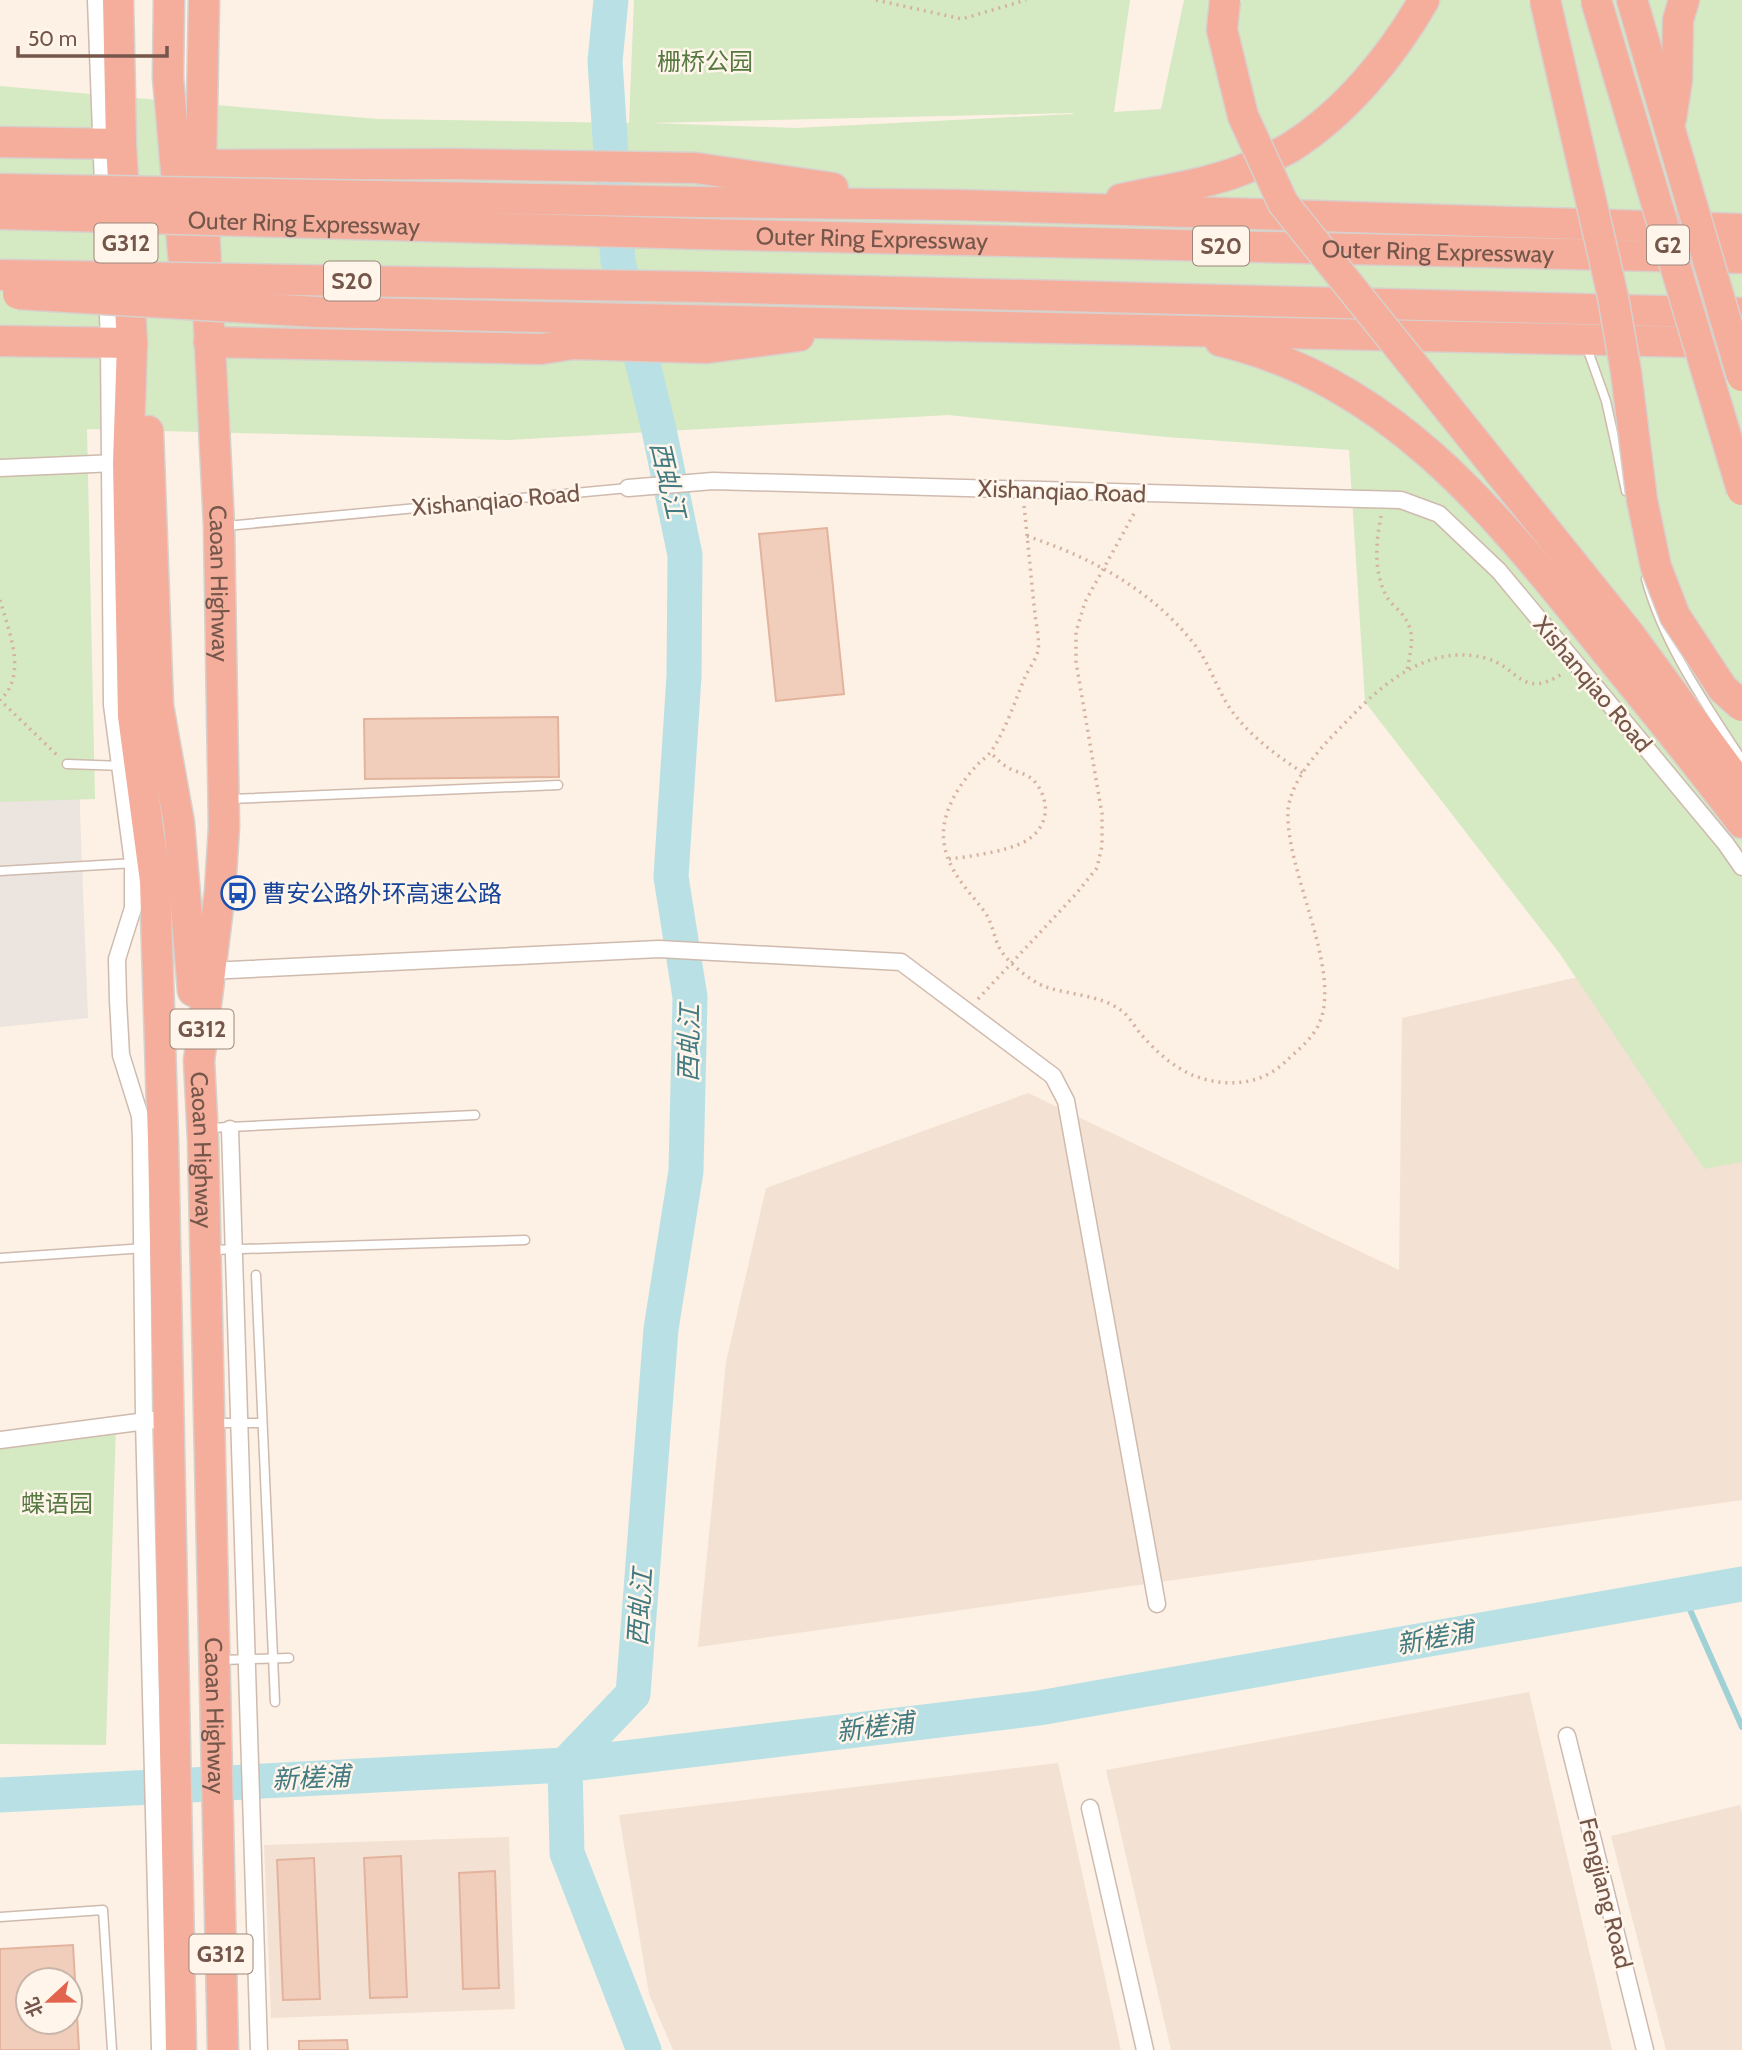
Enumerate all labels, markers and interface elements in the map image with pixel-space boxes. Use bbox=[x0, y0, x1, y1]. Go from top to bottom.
scale bar bbox=[18, 14, 166, 58]
text: 50 m bbox=[28, 26, 77, 51]
park label: 栅桥公园 bbox=[657, 47, 753, 76]
street label: Outer Ring Expressway bbox=[187, 205, 420, 240]
street label: Outer Ring Expressway bbox=[755, 221, 988, 255]
road number: G312 bbox=[94, 224, 158, 262]
road number: G2 bbox=[1647, 226, 1689, 264]
road number: S20 bbox=[1193, 227, 1249, 266]
street label: Outer Ring Expressway bbox=[1321, 234, 1554, 268]
road number: S20 bbox=[324, 262, 380, 300]
water label: 西虬江 bbox=[644, 438, 693, 525]
street label: Xishanqiao Road bbox=[977, 474, 1147, 508]
street label: Xishanqiao Road bbox=[411, 478, 581, 522]
street label: Caoan Highway bbox=[203, 504, 236, 662]
street label: Xishanqiao Road bbox=[1528, 610, 1658, 758]
bus stop icon: 曹安公路外环高速公路 bbox=[219, 874, 257, 912]
place label: 曹安公路外环高速公路 bbox=[262, 879, 502, 908]
water label: 西虬江 bbox=[672, 1001, 706, 1082]
road number: G312 bbox=[170, 1010, 234, 1048]
street label: Caoan Highway bbox=[185, 1071, 219, 1229]
park label: 蝶语园 bbox=[21, 1489, 93, 1518]
water label: 西虬江 bbox=[621, 1564, 659, 1647]
water label: 新槎浦 bbox=[1394, 1615, 1480, 1661]
street label: Caoan Highway bbox=[199, 1637, 232, 1795]
water label: 新槎浦 bbox=[834, 1706, 920, 1748]
water label: 新槎浦 bbox=[271, 1760, 355, 1796]
street label: Fengjiang Road bbox=[1573, 1815, 1639, 1971]
road number: G312 bbox=[190, 1935, 252, 1974]
north arrow bbox=[14, 1966, 84, 2036]
text: 北 bbox=[19, 1994, 48, 2020]

